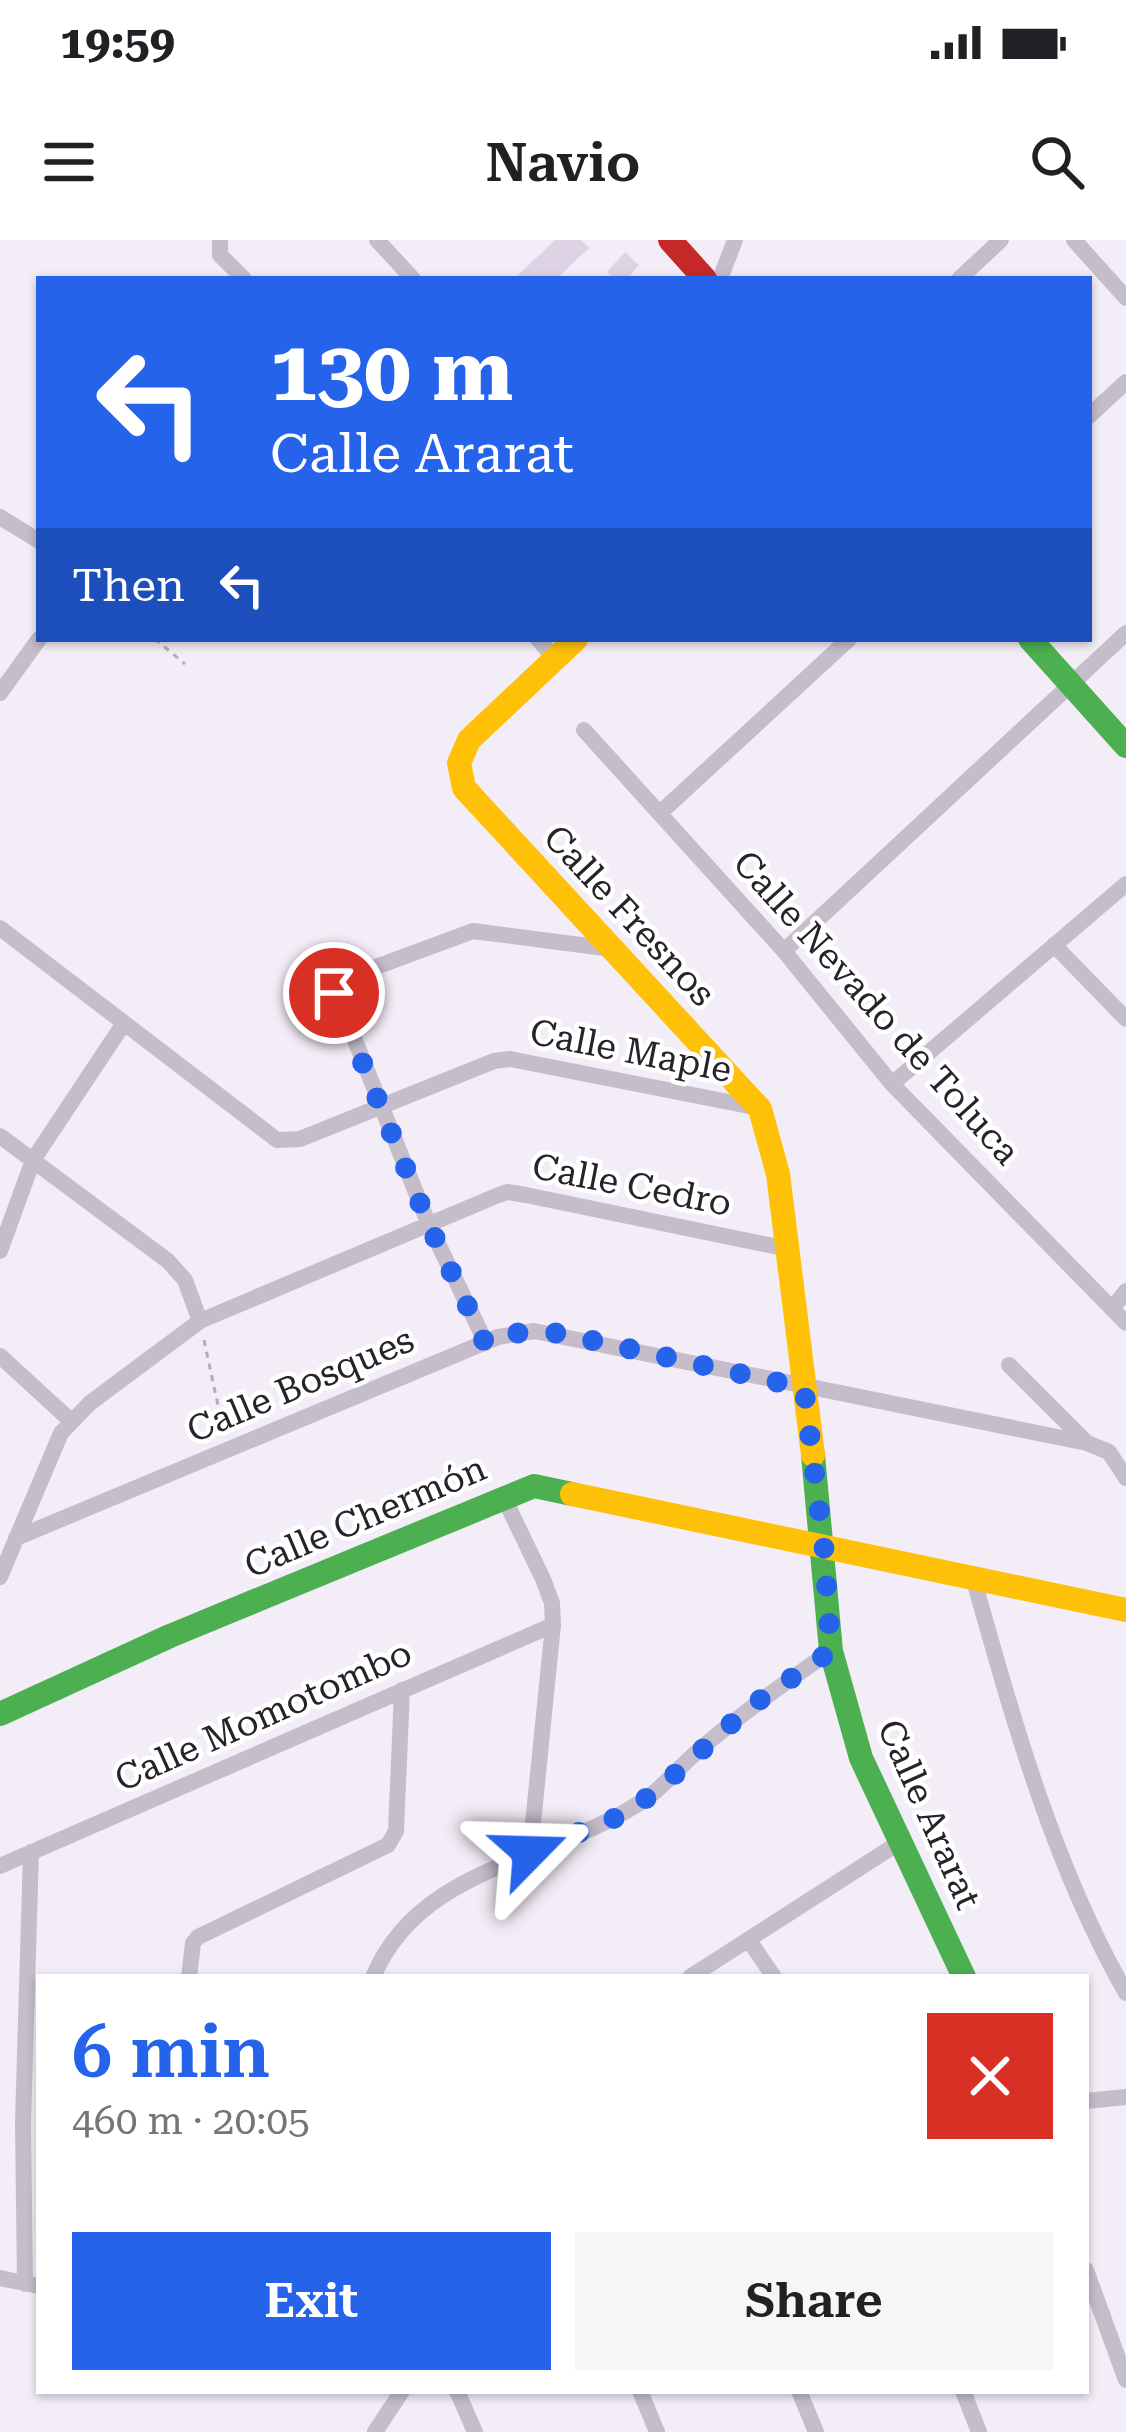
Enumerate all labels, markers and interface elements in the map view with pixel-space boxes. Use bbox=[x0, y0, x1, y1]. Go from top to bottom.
text: 19:59 bbox=[60, 16, 175, 69]
icon: menu bbox=[36, 129, 102, 195]
icon: search bbox=[1024, 129, 1090, 195]
text: Navio bbox=[486, 131, 640, 194]
text: 130 m bbox=[270, 322, 513, 420]
icon: left bbox=[72, 324, 228, 480]
text: Calle Ararat bbox=[270, 422, 574, 485]
icon: left bbox=[209, 552, 275, 618]
text: Then bbox=[72, 559, 185, 612]
street label: Calle Fresnos bbox=[535, 817, 724, 1015]
street label: Calle Nevado de Toluca bbox=[725, 842, 1028, 1173]
pin bbox=[283, 942, 385, 1044]
icon: arrive bbox=[301, 960, 367, 1026]
street label: Calle Maple bbox=[527, 1011, 735, 1091]
street label: Calle Cedro bbox=[529, 1145, 735, 1225]
street label: Calle Bosques bbox=[181, 1318, 420, 1452]
street label: Calle Chermón bbox=[238, 1447, 492, 1587]
street label: Calle Momotombo bbox=[109, 1632, 418, 1800]
street label: Calle Ararat bbox=[869, 1713, 989, 1915]
position arrow bbox=[467, 1789, 593, 1915]
text: 6 min bbox=[72, 2010, 270, 2095]
button: close bbox=[927, 2013, 1053, 2139]
text: 460 m · 20:05 bbox=[72, 2098, 310, 2144]
button: Exit bbox=[72, 2232, 551, 2370]
button: Share bbox=[575, 2232, 1053, 2370]

